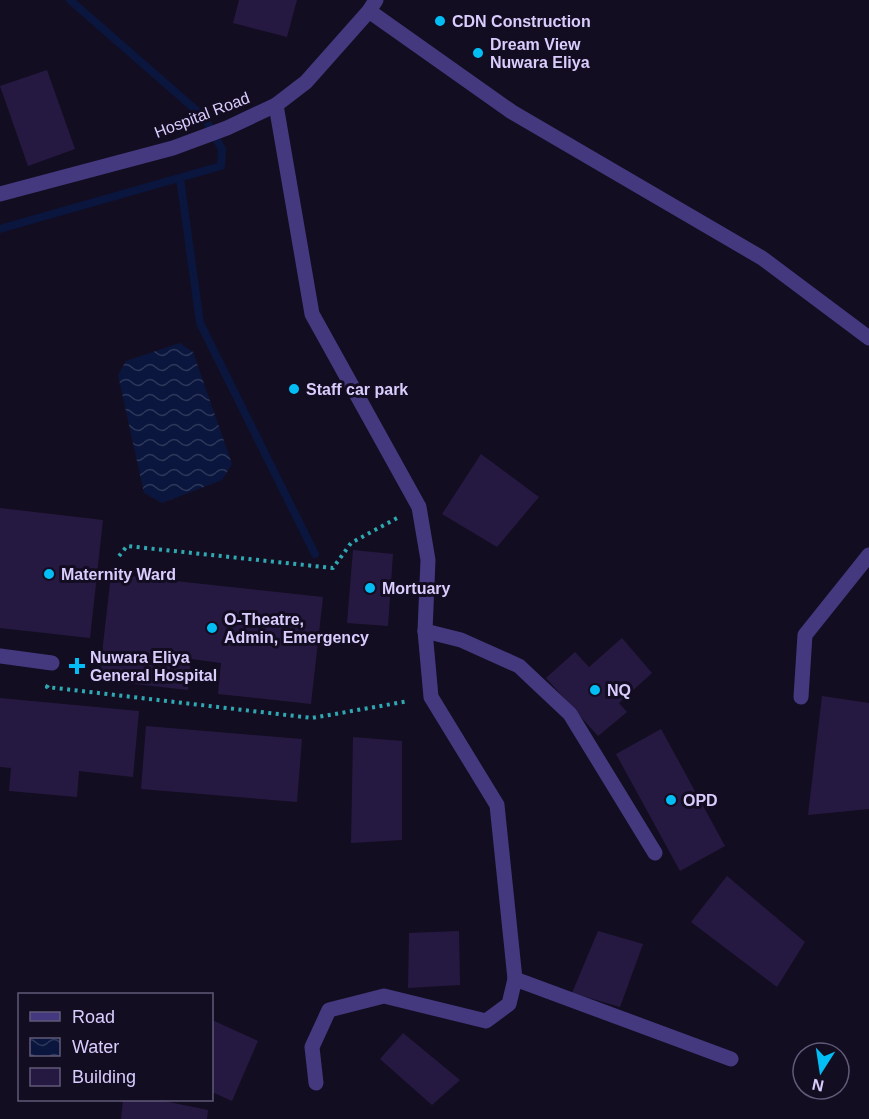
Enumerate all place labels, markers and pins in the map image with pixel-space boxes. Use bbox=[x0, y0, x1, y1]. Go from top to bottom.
place label: CDN Construction bbox=[452, 13, 591, 30]
marker: CDN Construction bbox=[433, 14, 447, 28]
place label: Dream View Nuwara Eliya bbox=[490, 36, 590, 71]
marker: Dream View Nuwara Eliya bbox=[471, 46, 485, 60]
place label: Staff car park bbox=[306, 381, 408, 398]
marker: Staff car park bbox=[287, 382, 301, 396]
place label: Maternity Ward bbox=[61, 566, 176, 583]
marker: Maternity Ward bbox=[42, 567, 56, 581]
place label: Mortuary bbox=[382, 580, 451, 597]
marker: Mortuary bbox=[363, 581, 377, 595]
place label: O-Theatre, Admin, Emergency bbox=[224, 611, 369, 646]
marker: O-Theatre, Admin, Emergency bbox=[205, 621, 219, 635]
place label: Nuwara Eliya General Hospital bbox=[90, 649, 217, 684]
marker: Nuwara Eliya General Hospital bbox=[68, 657, 86, 675]
place label: NQ bbox=[607, 682, 631, 699]
marker: NQ bbox=[588, 683, 602, 697]
place label: OPD bbox=[683, 792, 718, 809]
marker: OPD bbox=[664, 793, 678, 807]

